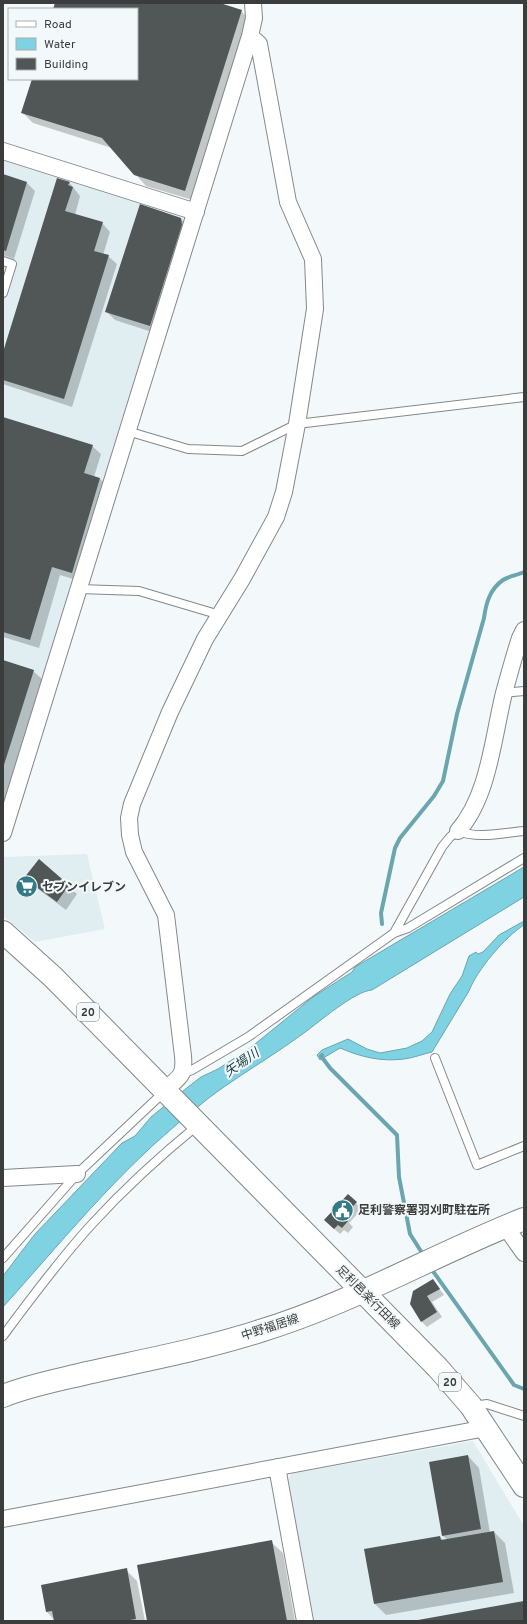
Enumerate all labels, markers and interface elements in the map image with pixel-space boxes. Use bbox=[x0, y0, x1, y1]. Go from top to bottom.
legend bbox=[8, 8, 138, 80]
text: Road bbox=[44, 17, 72, 33]
text: Water bbox=[44, 37, 76, 53]
text: Building bbox=[44, 57, 88, 73]
supermarket icon: セブンイレブン bbox=[14, 874, 40, 900]
place label: セブンイレブン bbox=[42, 880, 126, 896]
road number: 20 bbox=[77, 1003, 99, 1021]
water label: 矢場川 bbox=[222, 1045, 264, 1081]
public building icon: 足利警察署羽刈町駐在所 bbox=[329, 1197, 355, 1223]
place label: 足利警察署羽刈町駐在所 bbox=[358, 1203, 490, 1219]
street label: 足利邑楽行田線 bbox=[332, 1262, 403, 1333]
street label: 中野福居線 bbox=[239, 1311, 301, 1345]
road number: 20 bbox=[439, 1373, 461, 1391]

